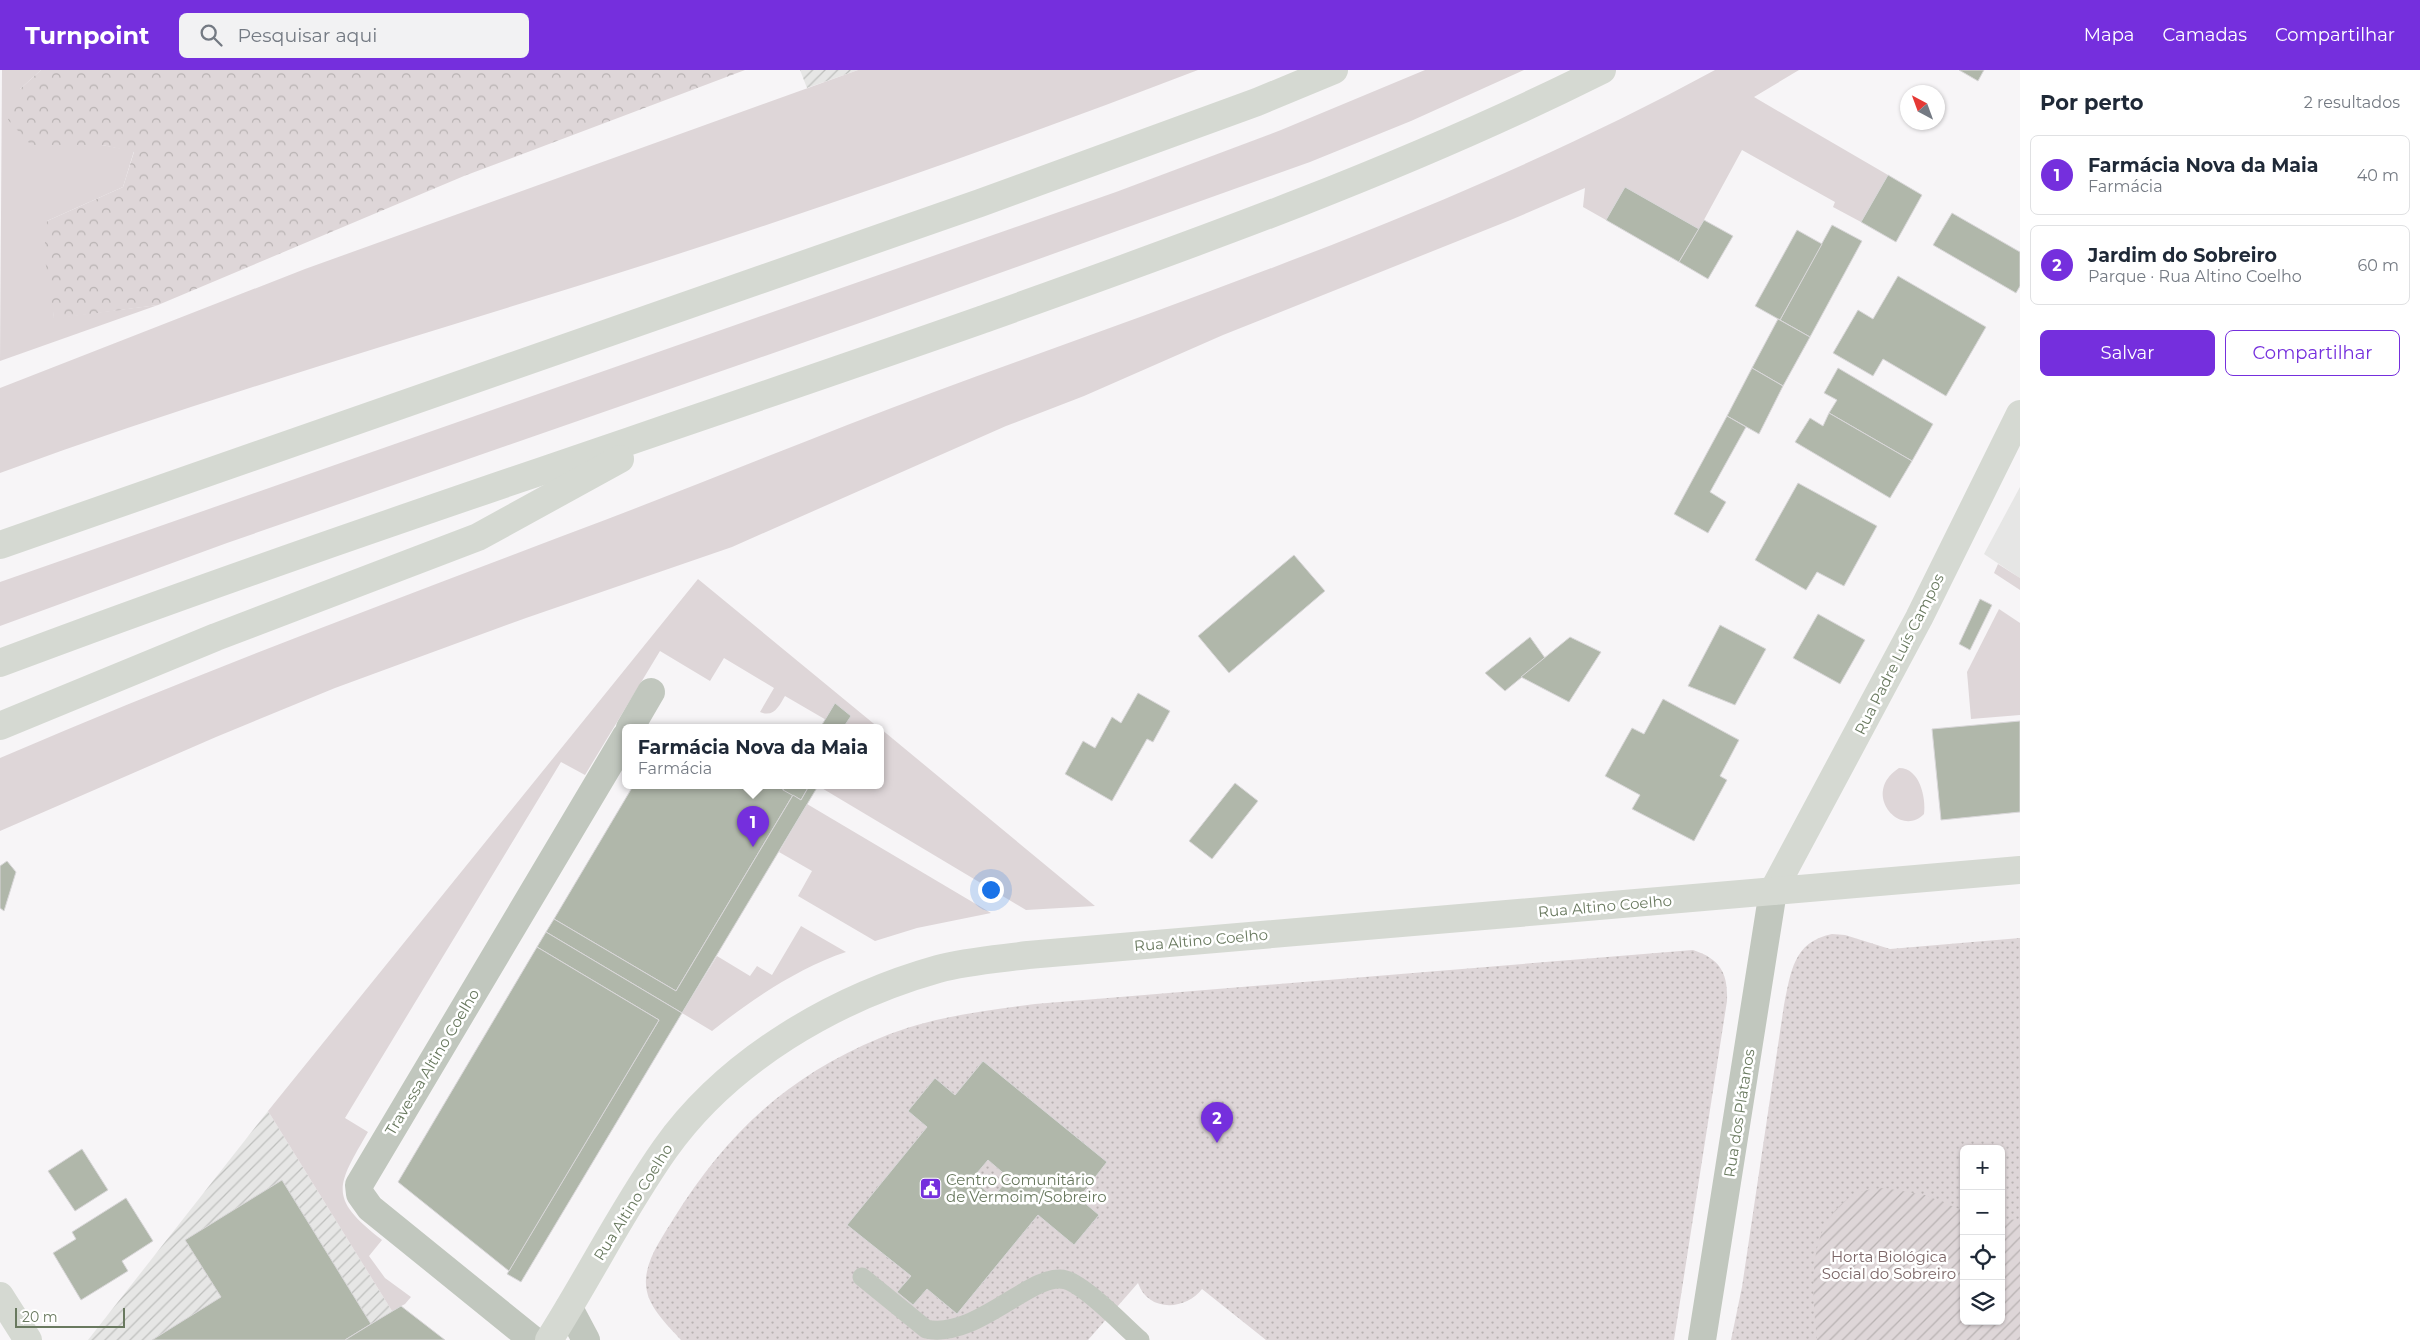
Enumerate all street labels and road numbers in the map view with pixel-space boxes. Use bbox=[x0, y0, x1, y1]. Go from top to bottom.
street label: Rua Padre Luís Campos bbox=[1850, 570, 1948, 738]
street label: Rua Altino Coelho bbox=[1537, 891, 1673, 921]
street label: Rua Altino Coelho bbox=[1133, 925, 1269, 955]
street label: Travessa Altino Coelho bbox=[381, 985, 483, 1139]
street label: Rua dos Plátanos bbox=[1719, 1047, 1759, 1179]
street label: Rua Altino Coelho bbox=[589, 1140, 677, 1264]

